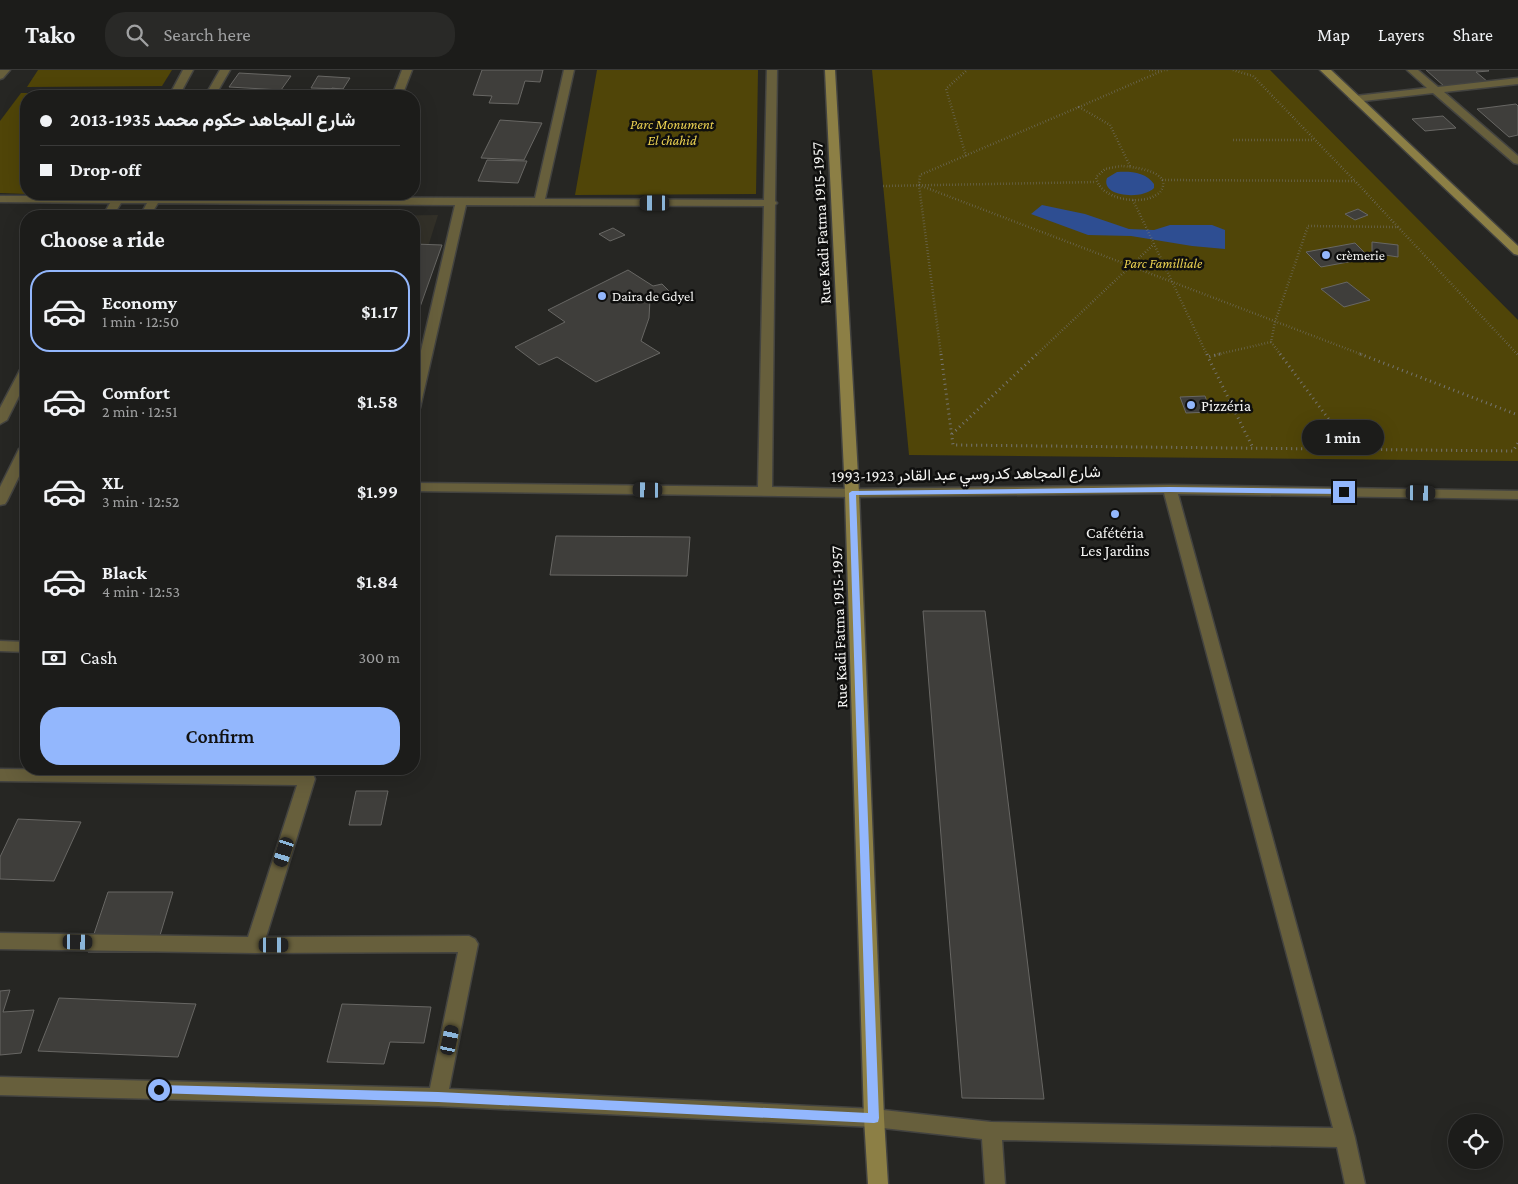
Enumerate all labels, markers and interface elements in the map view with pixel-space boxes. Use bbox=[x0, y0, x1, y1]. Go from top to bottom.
search box bbox=[105, 12, 455, 57]
text: Tako bbox=[25, 21, 75, 48]
icon: search bbox=[123, 21, 151, 49]
text: Search here bbox=[163, 24, 251, 45]
text: Map bbox=[1317, 25, 1350, 45]
text: Layers bbox=[1378, 25, 1425, 45]
text: Share bbox=[1453, 25, 1493, 45]
text: شارع المجاهد حكوم محمد 1935-2013 bbox=[70, 109, 355, 130]
park label: Parc Monument El chahid bbox=[630, 116, 715, 148]
street label: Rue Kadi Fatma 1915-1957 bbox=[808, 141, 834, 305]
text: Drop-off bbox=[70, 159, 141, 180]
car bbox=[640, 196, 670, 211]
text: Choose a ride bbox=[40, 227, 165, 252]
place label: crèmerie bbox=[1336, 247, 1385, 263]
marker: crèmerie bbox=[1320, 249, 1332, 261]
park label: Parc Familliale bbox=[1124, 255, 1203, 271]
place label: Daira de Gdyel bbox=[612, 288, 694, 304]
icon: car bbox=[42, 289, 87, 334]
marker: Daira de Gdyel bbox=[596, 290, 608, 302]
text: Economy bbox=[102, 292, 177, 313]
text: $1.17 bbox=[361, 301, 398, 322]
text: 1 min · 12:50 bbox=[102, 313, 179, 330]
icon: car bbox=[42, 379, 87, 424]
text: Comfort bbox=[102, 382, 170, 403]
text: $1.58 bbox=[357, 391, 398, 412]
place label: Pizzéria bbox=[1201, 397, 1252, 414]
marker: Pizzéria bbox=[1185, 399, 1197, 411]
text: 2 min · 12:51 bbox=[102, 403, 177, 420]
callout: 1 min bbox=[1303, 420, 1385, 454]
text: 1 min bbox=[1325, 429, 1361, 446]
street label: شارع المجاهد كدروسي عبد القادر 1923-1993 bbox=[831, 463, 1101, 490]
icon: car bbox=[42, 469, 87, 514]
text: XL bbox=[102, 472, 124, 493]
text: $1.99 bbox=[357, 481, 398, 502]
route end bbox=[1333, 481, 1355, 503]
car bbox=[632, 482, 663, 498]
car bbox=[1405, 485, 1436, 501]
text: 3 min · 12:52 bbox=[102, 493, 179, 510]
marker: Cafétéria Les Jardins bbox=[1109, 508, 1121, 520]
place label: Cafétéria Les Jardins bbox=[1080, 524, 1150, 560]
street label: Rue Kadi Fatma 1915-1957 bbox=[828, 545, 850, 708]
icon: car bbox=[42, 559, 87, 604]
text: Black bbox=[102, 562, 147, 583]
text: $1.84 bbox=[356, 571, 398, 592]
text: 4 min · 12:53 bbox=[102, 583, 180, 600]
icon: cash bbox=[40, 644, 68, 672]
text: Cash bbox=[80, 647, 118, 668]
text: 300 m bbox=[358, 649, 400, 666]
button: Confirm bbox=[40, 707, 400, 765]
car bbox=[272, 835, 295, 869]
car bbox=[62, 934, 93, 950]
car bbox=[259, 938, 289, 953]
car bbox=[439, 1024, 460, 1056]
route start bbox=[148, 1079, 170, 1101]
map controls bbox=[1448, 1114, 1503, 1169]
button: locate bbox=[1448, 1114, 1503, 1169]

